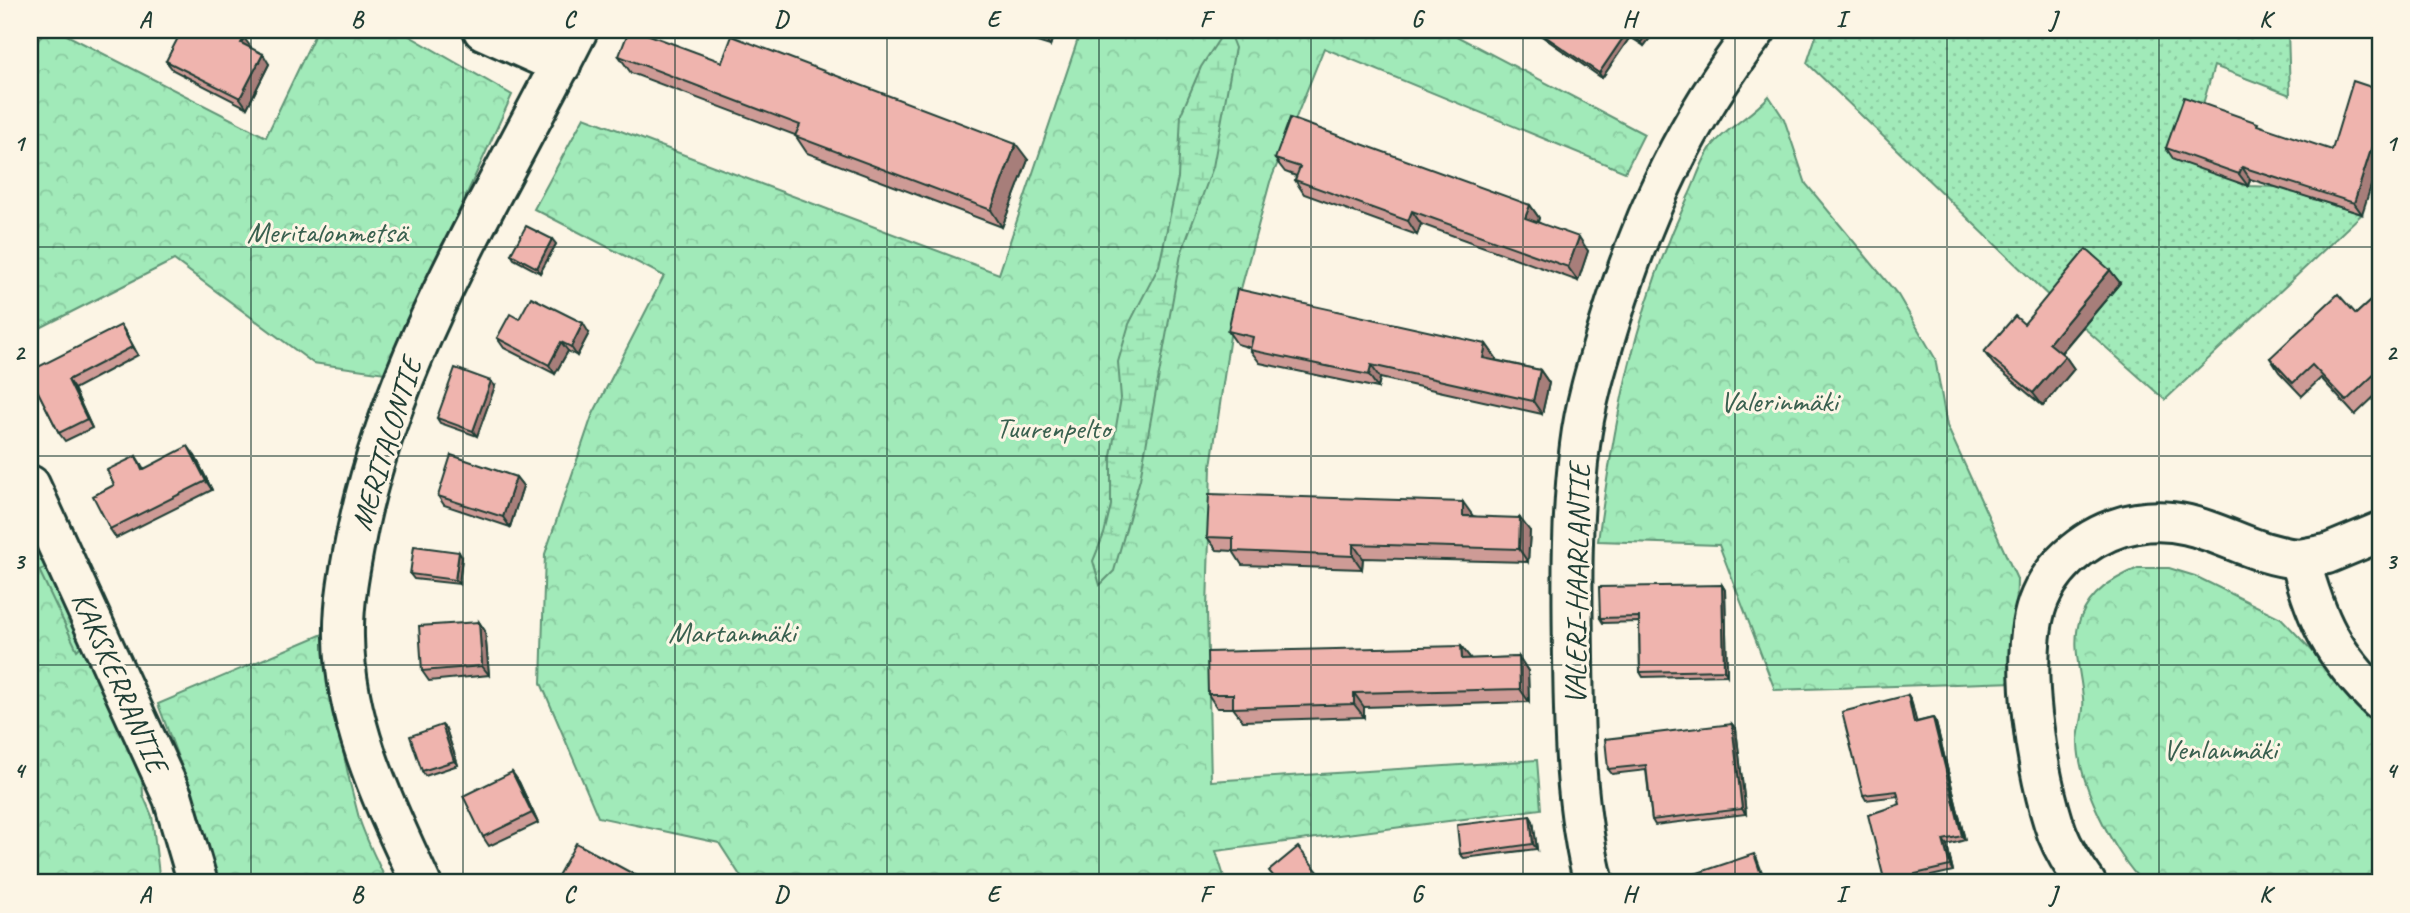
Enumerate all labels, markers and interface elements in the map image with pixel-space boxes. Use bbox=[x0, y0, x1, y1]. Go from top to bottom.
text: A bbox=[139, 5, 153, 34]
text: B bbox=[351, 5, 365, 34]
text: C bbox=[564, 5, 578, 34]
text: D bbox=[774, 5, 790, 34]
text: E bbox=[987, 5, 1003, 34]
text: F bbox=[1200, 5, 1216, 34]
text: G bbox=[1411, 5, 1426, 34]
text: H bbox=[1622, 5, 1640, 34]
text: I bbox=[1836, 5, 1851, 34]
text: J bbox=[2047, 5, 2060, 34]
text: K bbox=[2259, 5, 2275, 34]
text: 1 bbox=[14, 129, 27, 158]
text: 1 bbox=[2386, 129, 2399, 158]
park label: Meritalonmetsä bbox=[247, 213, 409, 251]
text: 2 bbox=[14, 338, 27, 367]
text: 2 bbox=[2386, 338, 2399, 367]
street label: MERITALONTIE bbox=[342, 350, 431, 535]
park label: Valerinmäki bbox=[1720, 382, 1841, 420]
park label: Tuurenpelto bbox=[996, 409, 1114, 447]
street label: VALERI-HAARLANTIE bbox=[1556, 460, 1598, 705]
text: 3 bbox=[14, 547, 27, 576]
text: 3 bbox=[2386, 547, 2399, 576]
street label: KAKSKERRANTIE bbox=[63, 586, 178, 781]
park label: Martanmäki bbox=[668, 613, 799, 651]
park label: Venlanmäki bbox=[2163, 730, 2281, 768]
text: 4 bbox=[14, 756, 27, 785]
text: 4 bbox=[2386, 756, 2399, 785]
text: A bbox=[139, 880, 153, 909]
text: B bbox=[351, 880, 365, 909]
text: C bbox=[564, 880, 578, 909]
text: D bbox=[774, 880, 790, 909]
text: E bbox=[987, 880, 1003, 909]
text: F bbox=[1200, 880, 1216, 909]
text: G bbox=[1411, 880, 1426, 909]
text: H bbox=[1622, 880, 1640, 909]
text: I bbox=[1836, 880, 1851, 909]
text: J bbox=[2047, 880, 2060, 909]
text: K bbox=[2259, 880, 2275, 909]

